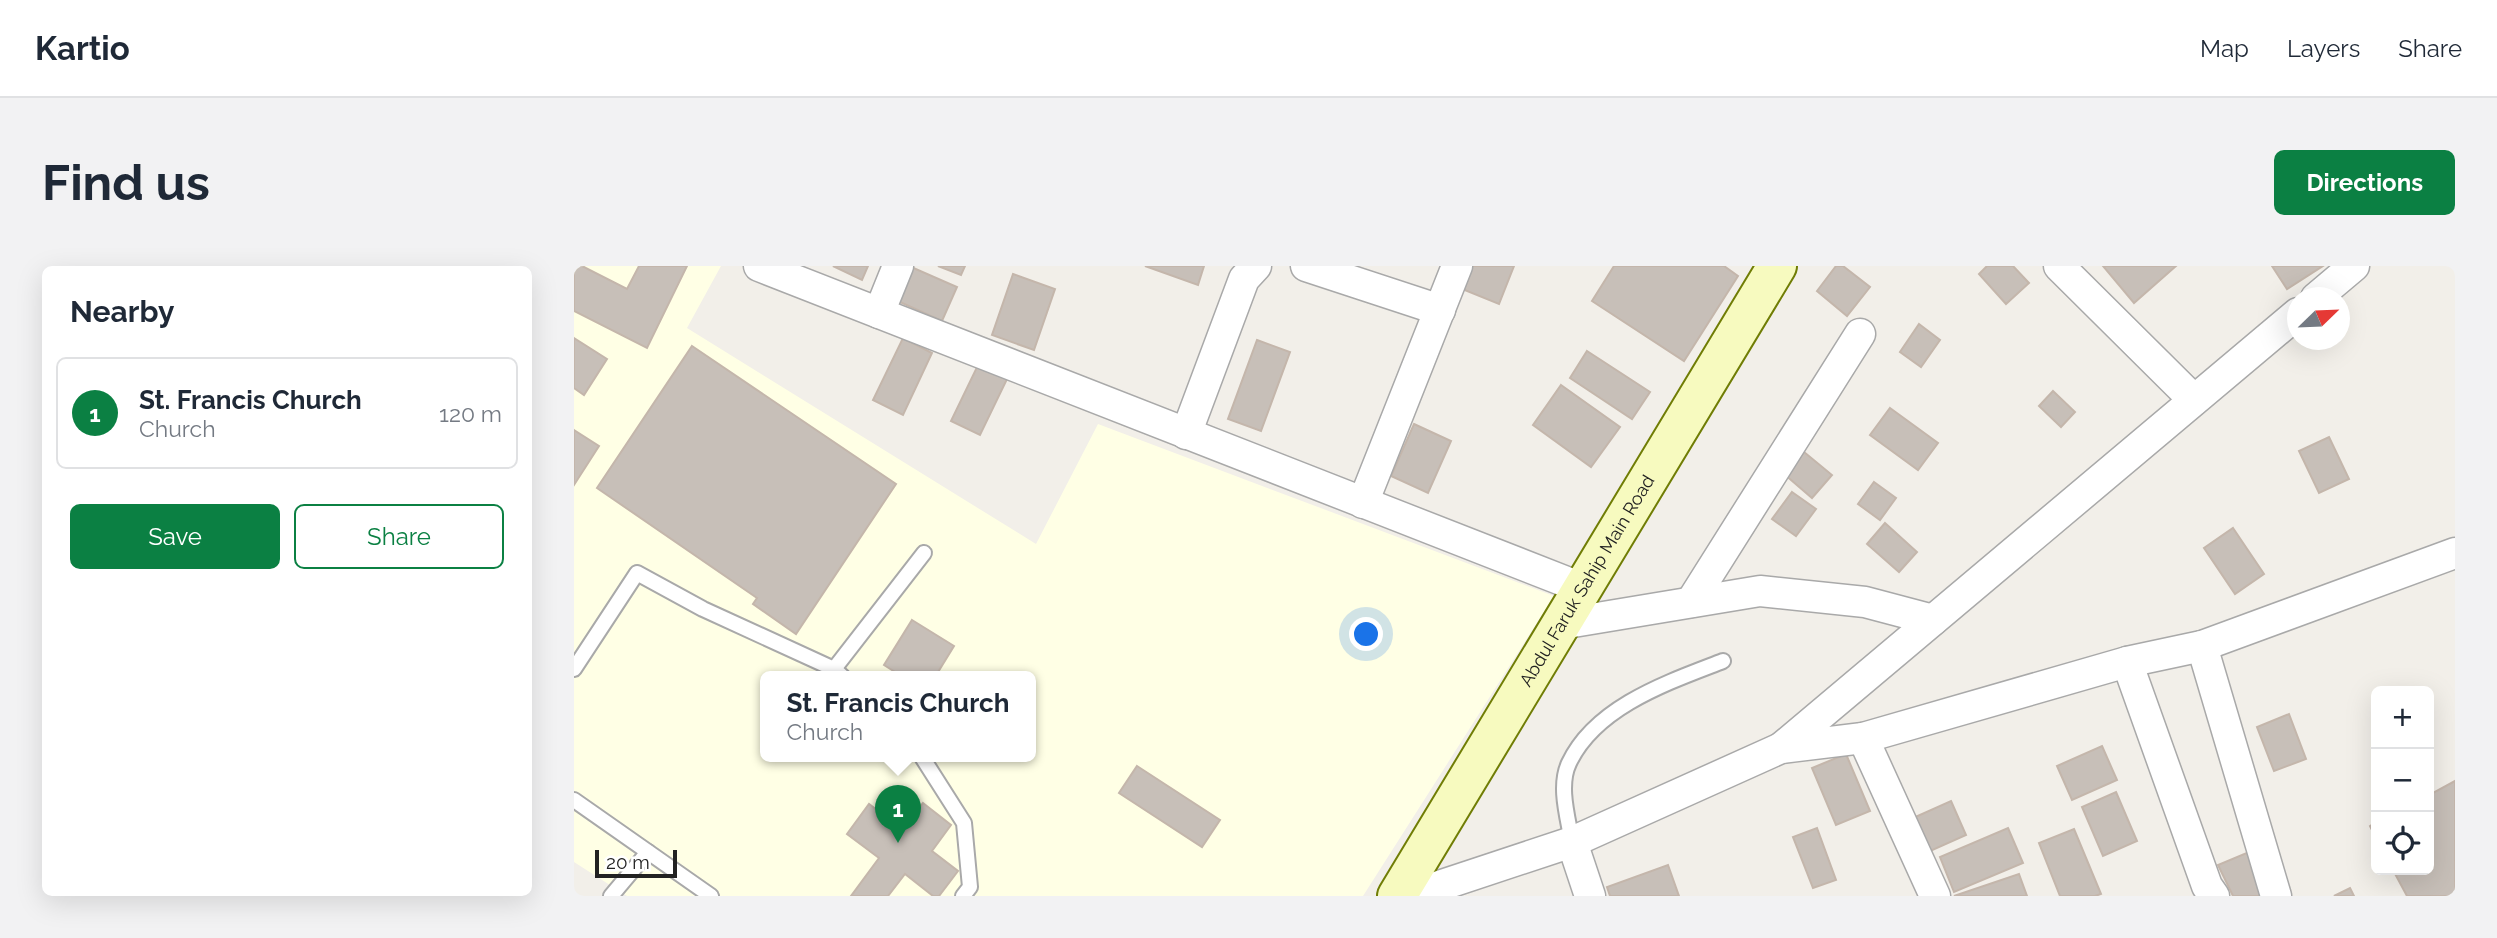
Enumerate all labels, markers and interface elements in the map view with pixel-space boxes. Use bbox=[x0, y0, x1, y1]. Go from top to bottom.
text: Kartio bbox=[35, 29, 130, 68]
text: Map bbox=[2200, 34, 2249, 63]
text: Layers bbox=[2287, 34, 2360, 63]
text: Share bbox=[2398, 34, 2462, 63]
button: Directions bbox=[2274, 150, 2455, 215]
text: Find us bbox=[42, 154, 210, 211]
north arrow bbox=[2287, 287, 2350, 350]
text: Nearby bbox=[70, 294, 174, 329]
text: St. Francis Church bbox=[139, 385, 362, 415]
text: 1 bbox=[89, 400, 101, 427]
text: 120 m bbox=[439, 400, 502, 427]
text: Church bbox=[139, 415, 216, 442]
street label: Abdul Faruk Sahip Main Road bbox=[1515, 471, 1658, 690]
button: Save bbox=[70, 504, 280, 569]
button: Share bbox=[294, 504, 504, 569]
your location bbox=[1349, 617, 1383, 651]
popup bbox=[760, 671, 1036, 762]
map controls bbox=[2371, 686, 2434, 875]
button: + bbox=[2371, 686, 2434, 749]
text: St. Francis Church bbox=[787, 688, 1009, 718]
text: Church bbox=[787, 718, 863, 745]
button: − bbox=[2371, 749, 2434, 812]
pin: 1 bbox=[875, 785, 921, 843]
button: locate bbox=[2371, 812, 2434, 875]
scale bar bbox=[595, 847, 677, 879]
text: 20 m bbox=[606, 851, 650, 873]

